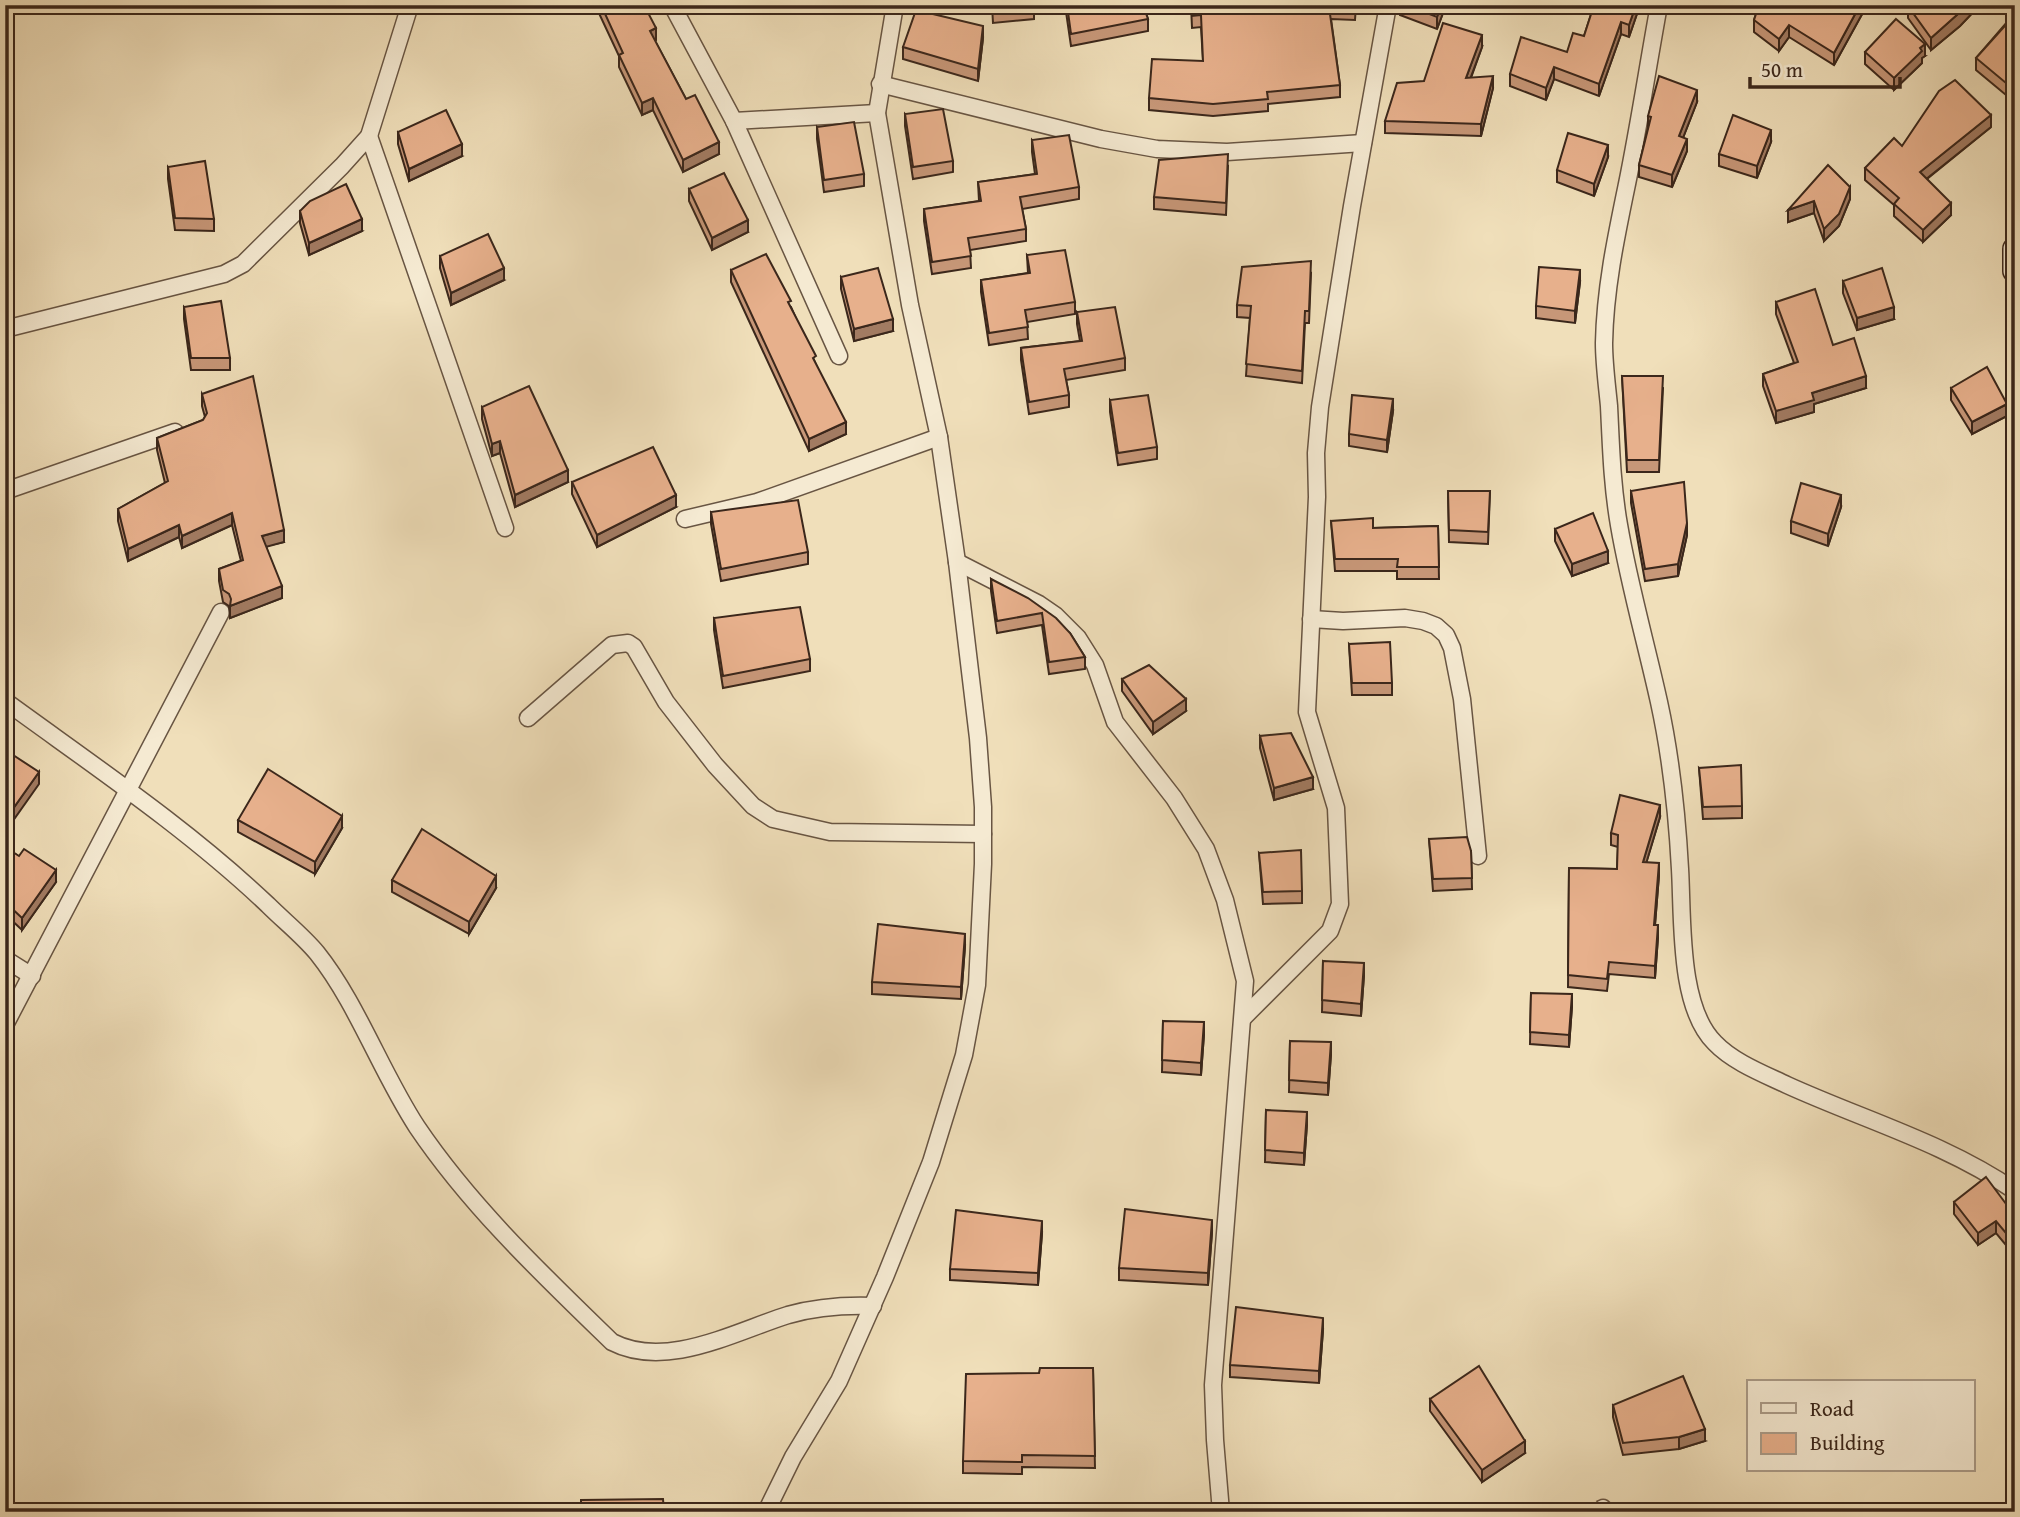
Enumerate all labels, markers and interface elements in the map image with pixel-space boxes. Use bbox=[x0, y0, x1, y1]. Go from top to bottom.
scale bar bbox=[1750, 46, 1901, 90]
text: 50 m bbox=[1761, 54, 1803, 85]
legend bbox=[1747, 1380, 1974, 1472]
text: Road bbox=[1810, 1393, 1855, 1424]
text: Building bbox=[1810, 1427, 1885, 1458]

